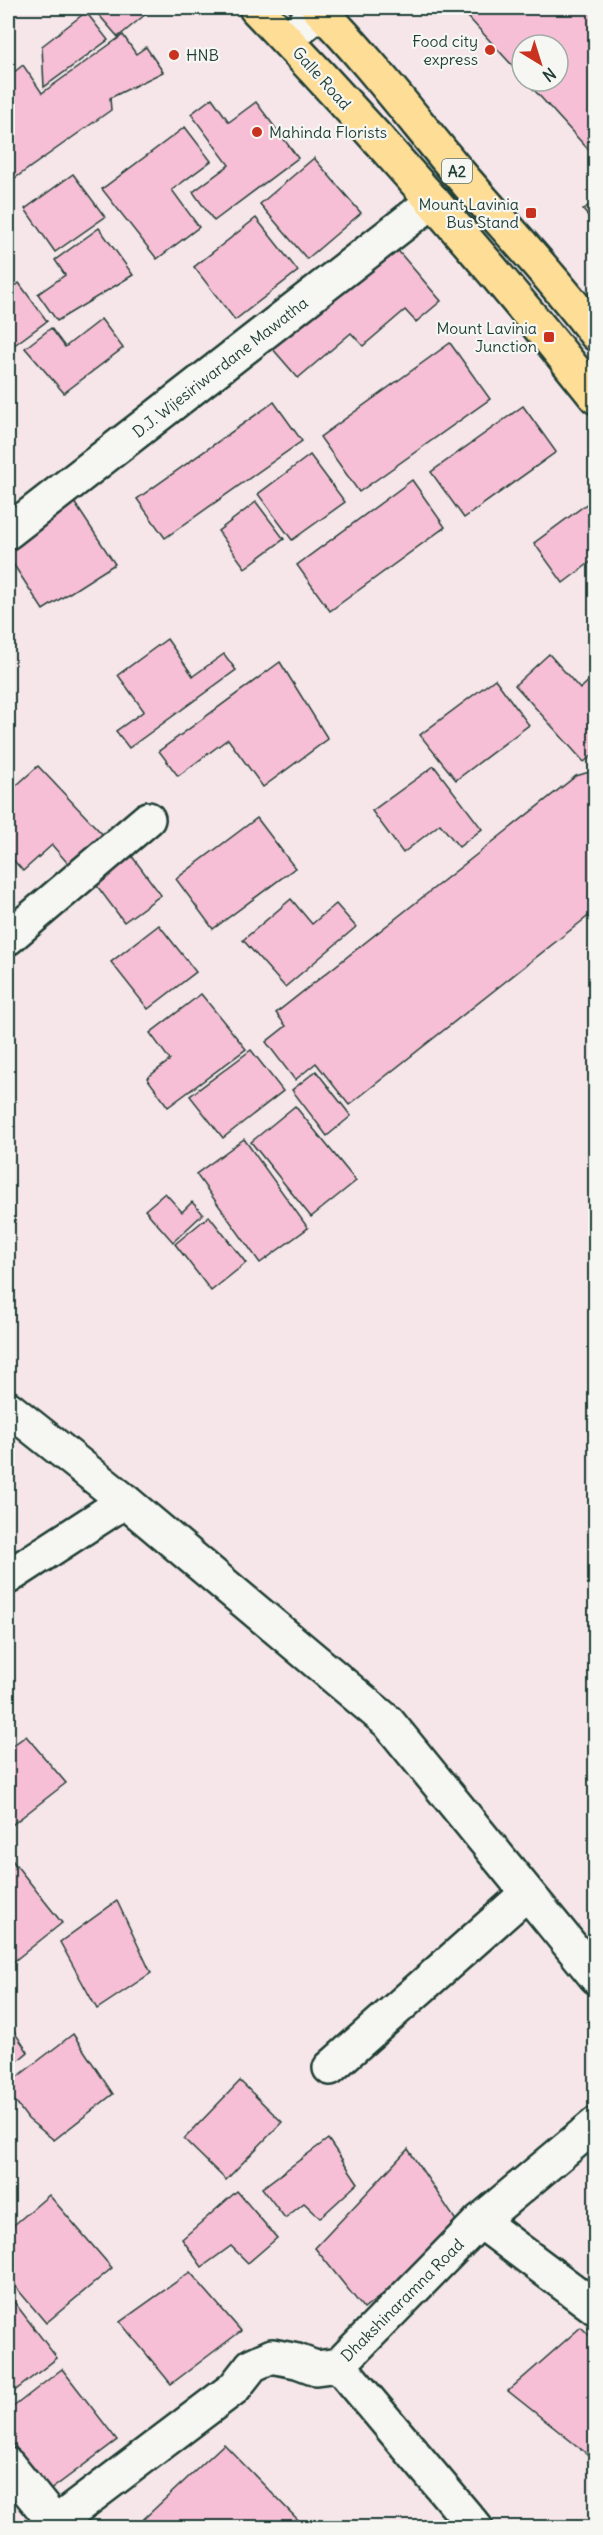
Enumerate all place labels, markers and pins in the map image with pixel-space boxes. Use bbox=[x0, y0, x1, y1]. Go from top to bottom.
place label: Food city express bbox=[412, 31, 478, 69]
marker: Food city express bbox=[483, 43, 497, 57]
place label: HNB bbox=[186, 45, 219, 65]
marker: HNB bbox=[167, 48, 181, 62]
place label: Mahinda Florists bbox=[269, 122, 387, 142]
marker: Mahinda Florists bbox=[250, 125, 264, 139]
place label: Mount Lavinia Bus Stand bbox=[418, 194, 519, 232]
marker: Mount Lavinia Bus Stand bbox=[524, 206, 538, 220]
place label: Mount Lavinia Junction bbox=[436, 318, 537, 356]
marker: Mount Lavinia Junction bbox=[542, 330, 556, 344]

